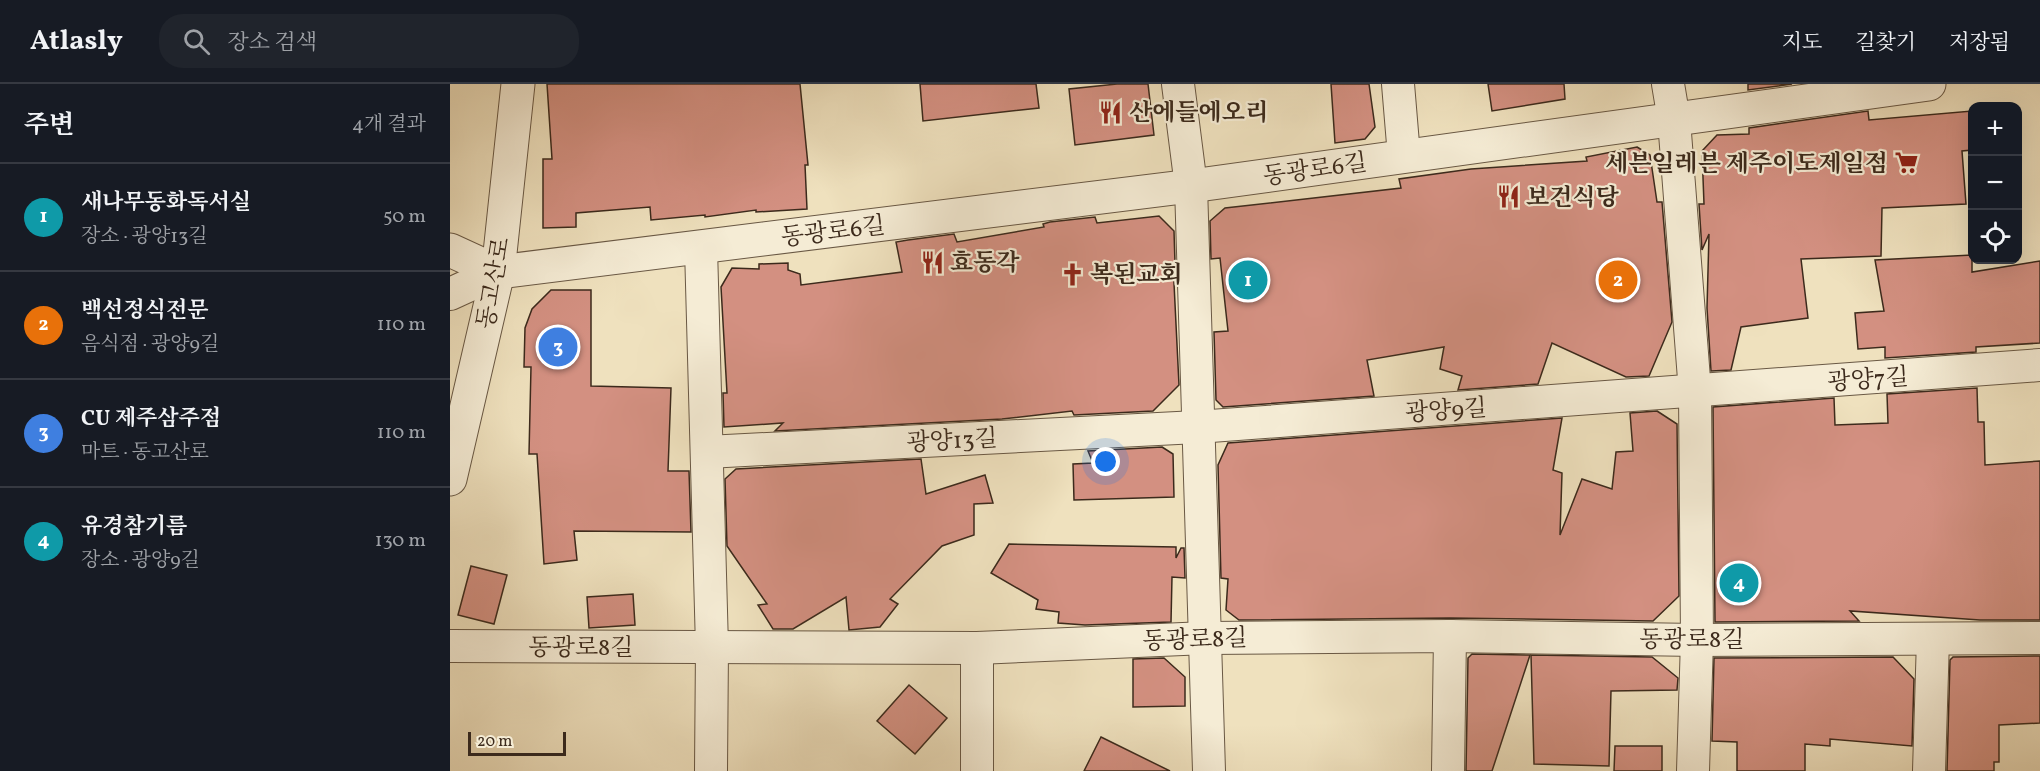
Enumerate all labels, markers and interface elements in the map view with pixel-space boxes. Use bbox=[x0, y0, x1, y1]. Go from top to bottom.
search box bbox=[159, 14, 579, 68]
text: Atlasly bbox=[30, 22, 123, 61]
icon: search bbox=[180, 25, 213, 58]
text: 장소 검색 bbox=[228, 28, 317, 59]
text: 지도 bbox=[1782, 29, 1822, 58]
text: 길찾기 bbox=[1855, 29, 1916, 58]
text: 저장됨 bbox=[1949, 29, 2010, 58]
place label: 산에들에오리 bbox=[1129, 97, 1268, 131]
restaurant icon: 산에들에오리 bbox=[1098, 99, 1124, 125]
map controls bbox=[1968, 102, 2022, 264]
button: + bbox=[1968, 102, 2022, 156]
text: 주변 bbox=[24, 108, 74, 144]
text: 4개 결과 bbox=[352, 111, 426, 139]
street label: 동광로6길 bbox=[1261, 147, 1370, 195]
place label: 세븐일레븐 제주이도제일점 bbox=[1605, 148, 1888, 182]
supermarket icon: 세븐일레븐 제주이도제일점 bbox=[1893, 150, 1919, 176]
button: − bbox=[1968, 156, 2022, 210]
place label: 보건식당 bbox=[1526, 182, 1620, 216]
restaurant icon: 보건식당 bbox=[1495, 184, 1521, 210]
text: 새나무동화독서실 bbox=[81, 188, 251, 219]
text: 1 bbox=[39, 203, 48, 231]
text: 50 m bbox=[383, 203, 426, 231]
street label: 동광로6길 bbox=[779, 210, 887, 256]
button: locate bbox=[1968, 210, 2022, 264]
text: 장소 · 광양13길 bbox=[81, 223, 208, 251]
street label: 동고산로 bbox=[470, 235, 520, 332]
place label: 효동각 bbox=[950, 247, 1020, 281]
restaurant icon: 효동각 bbox=[919, 249, 945, 275]
pin: 1 bbox=[1228, 258, 1268, 302]
pin: 2 bbox=[1598, 258, 1638, 302]
place label: 복된교회 bbox=[1090, 259, 1183, 293]
church icon: 복된교회 bbox=[1059, 261, 1085, 287]
text: 백선정식전문 bbox=[81, 296, 209, 327]
text: 2 bbox=[38, 311, 49, 339]
text: 110 m bbox=[377, 311, 426, 339]
pin: 3 bbox=[538, 324, 578, 370]
text: 음식점 · 광양9길 bbox=[81, 331, 219, 359]
street label: 광양7길 bbox=[1826, 361, 1910, 401]
street label: 광양9길 bbox=[1404, 392, 1488, 432]
text: CU 제주삼주점 bbox=[81, 404, 221, 435]
text: 3 bbox=[38, 419, 49, 447]
text: 110 m bbox=[377, 419, 426, 447]
street label: 광양13길 bbox=[906, 423, 999, 461]
text: 마트 · 동고산로 bbox=[81, 439, 209, 467]
your location bbox=[1091, 447, 1120, 476]
text: 유경참기름 bbox=[81, 512, 187, 543]
text: 4 bbox=[37, 527, 50, 555]
text: 130 m bbox=[375, 527, 426, 555]
text: 장소 · 광양9길 bbox=[81, 547, 200, 575]
pin: 4 bbox=[1720, 560, 1758, 606]
street label: 동광로8길 bbox=[1142, 622, 1248, 660]
street label: 동광로8길 bbox=[1640, 624, 1744, 658]
street label: 동광로8길 bbox=[529, 632, 633, 666]
scale bar bbox=[468, 729, 566, 756]
text: 20 m bbox=[477, 731, 512, 753]

